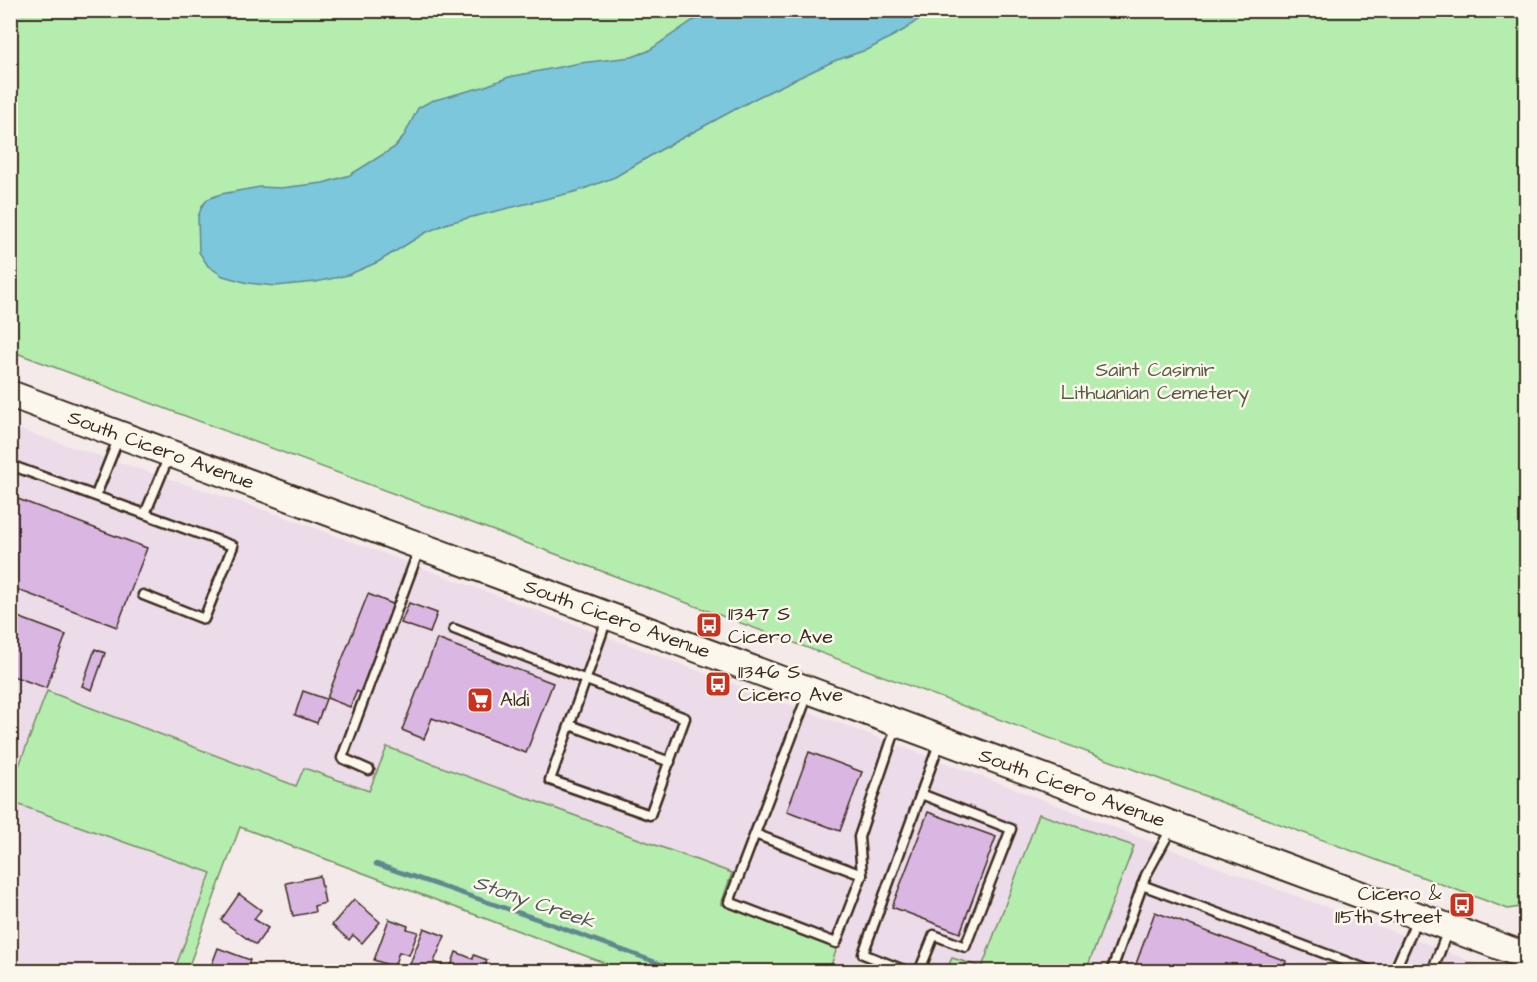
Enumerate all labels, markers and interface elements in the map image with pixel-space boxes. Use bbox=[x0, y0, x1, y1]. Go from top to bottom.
park label: Saint Casimir Lithuanian Cemetery bbox=[1061, 356, 1249, 408]
street label: South Cicero Avenue bbox=[64, 403, 258, 497]
street label: South Cicero Avenue bbox=[520, 572, 714, 666]
place label: 11347 S Cicero Ave bbox=[728, 600, 833, 651]
bus stop icon: 11347 S Cicero Ave bbox=[694, 610, 724, 640]
place label: 11346 S Cicero Ave bbox=[738, 658, 843, 709]
bus stop icon: 11346 S Cicero Ave bbox=[703, 669, 733, 699]
supermarket icon: Aldi bbox=[465, 685, 495, 715]
place label: Aldi bbox=[500, 686, 529, 714]
street label: South Cicero Avenue bbox=[975, 741, 1169, 835]
water label: Stony Creek bbox=[469, 868, 599, 938]
place label: Cicero & 115th Street bbox=[1335, 880, 1443, 931]
bus stop icon: Cicero & 115th Street bbox=[1447, 890, 1477, 920]

